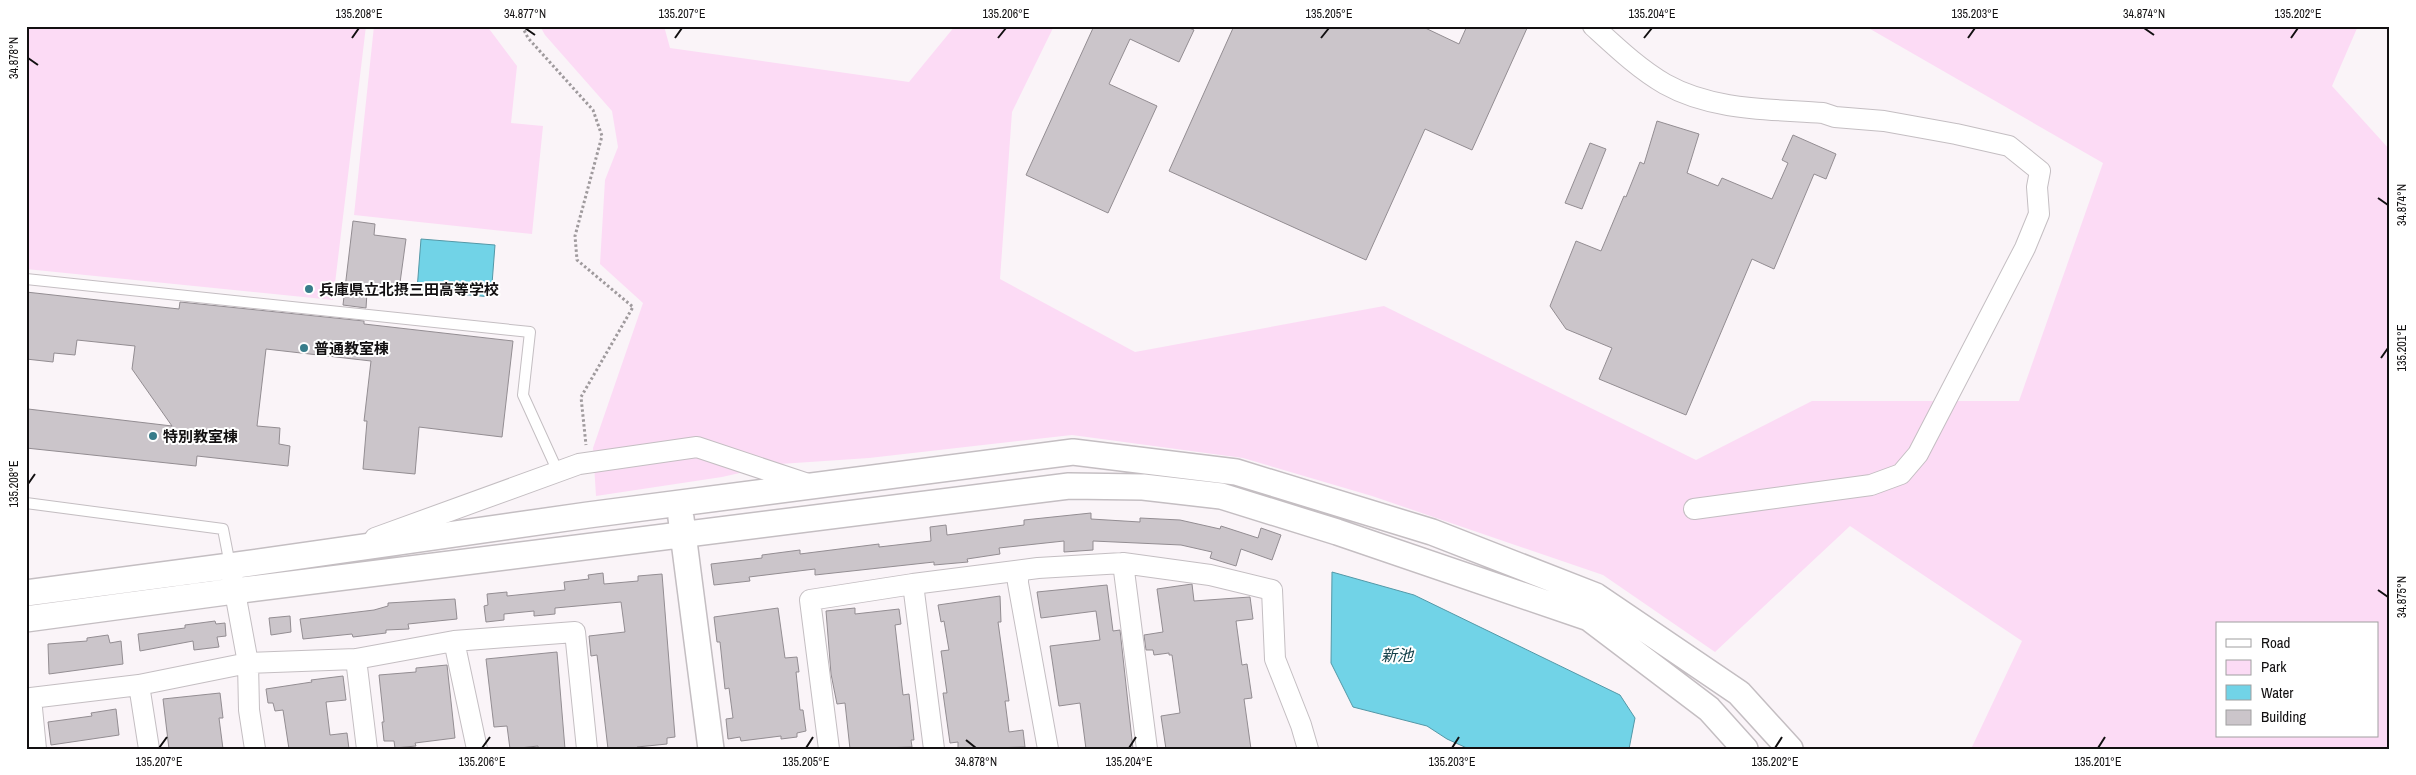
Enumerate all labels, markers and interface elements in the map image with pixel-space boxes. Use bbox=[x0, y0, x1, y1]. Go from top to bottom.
text: 135.208°E bbox=[336, 6, 382, 22]
text: 34.877°N bbox=[504, 6, 546, 22]
text: 135.207°E bbox=[659, 6, 705, 22]
text: 135.206°E bbox=[983, 6, 1029, 22]
text: 135.205°E bbox=[1306, 6, 1352, 22]
text: 135.204°E bbox=[1629, 6, 1675, 22]
text: 135.203°E bbox=[1952, 6, 1998, 22]
text: 34.874°N bbox=[2123, 6, 2165, 22]
text: 135.202°E bbox=[2275, 6, 2321, 22]
text: 34.878°N bbox=[6, 37, 22, 79]
text: 34.874°N bbox=[2394, 184, 2410, 226]
place label: 兵庫県立北摂三田高等学校 bbox=[319, 279, 499, 300]
marker: 兵庫県立北摂三田高等学校 bbox=[303, 283, 315, 295]
text: 135.201°E bbox=[2394, 325, 2410, 371]
place label: 普通教室棟 bbox=[314, 338, 389, 359]
marker: 普通教室棟 bbox=[298, 342, 310, 354]
place label: 特別教室棟 bbox=[163, 426, 238, 447]
marker: 特別教室棟 bbox=[147, 430, 159, 442]
text: 135.208°E bbox=[6, 461, 22, 507]
text: 34.875°N bbox=[2394, 576, 2410, 618]
legend bbox=[2216, 622, 2378, 738]
text: Road bbox=[2261, 632, 2290, 653]
water label: 新池 bbox=[1381, 644, 1415, 666]
text: Park bbox=[2261, 656, 2287, 677]
text: Water bbox=[2261, 682, 2293, 703]
text: Building bbox=[2261, 706, 2306, 727]
text: 135.207°E bbox=[136, 754, 182, 770]
text: 135.206°E bbox=[459, 754, 505, 770]
text: 135.205°E bbox=[783, 754, 829, 770]
text: 34.878°N bbox=[955, 754, 997, 770]
text: 135.204°E bbox=[1106, 754, 1152, 770]
text: 135.203°E bbox=[1429, 754, 1475, 770]
text: 135.202°E bbox=[1752, 754, 1798, 770]
text: 135.201°E bbox=[2075, 754, 2121, 770]

